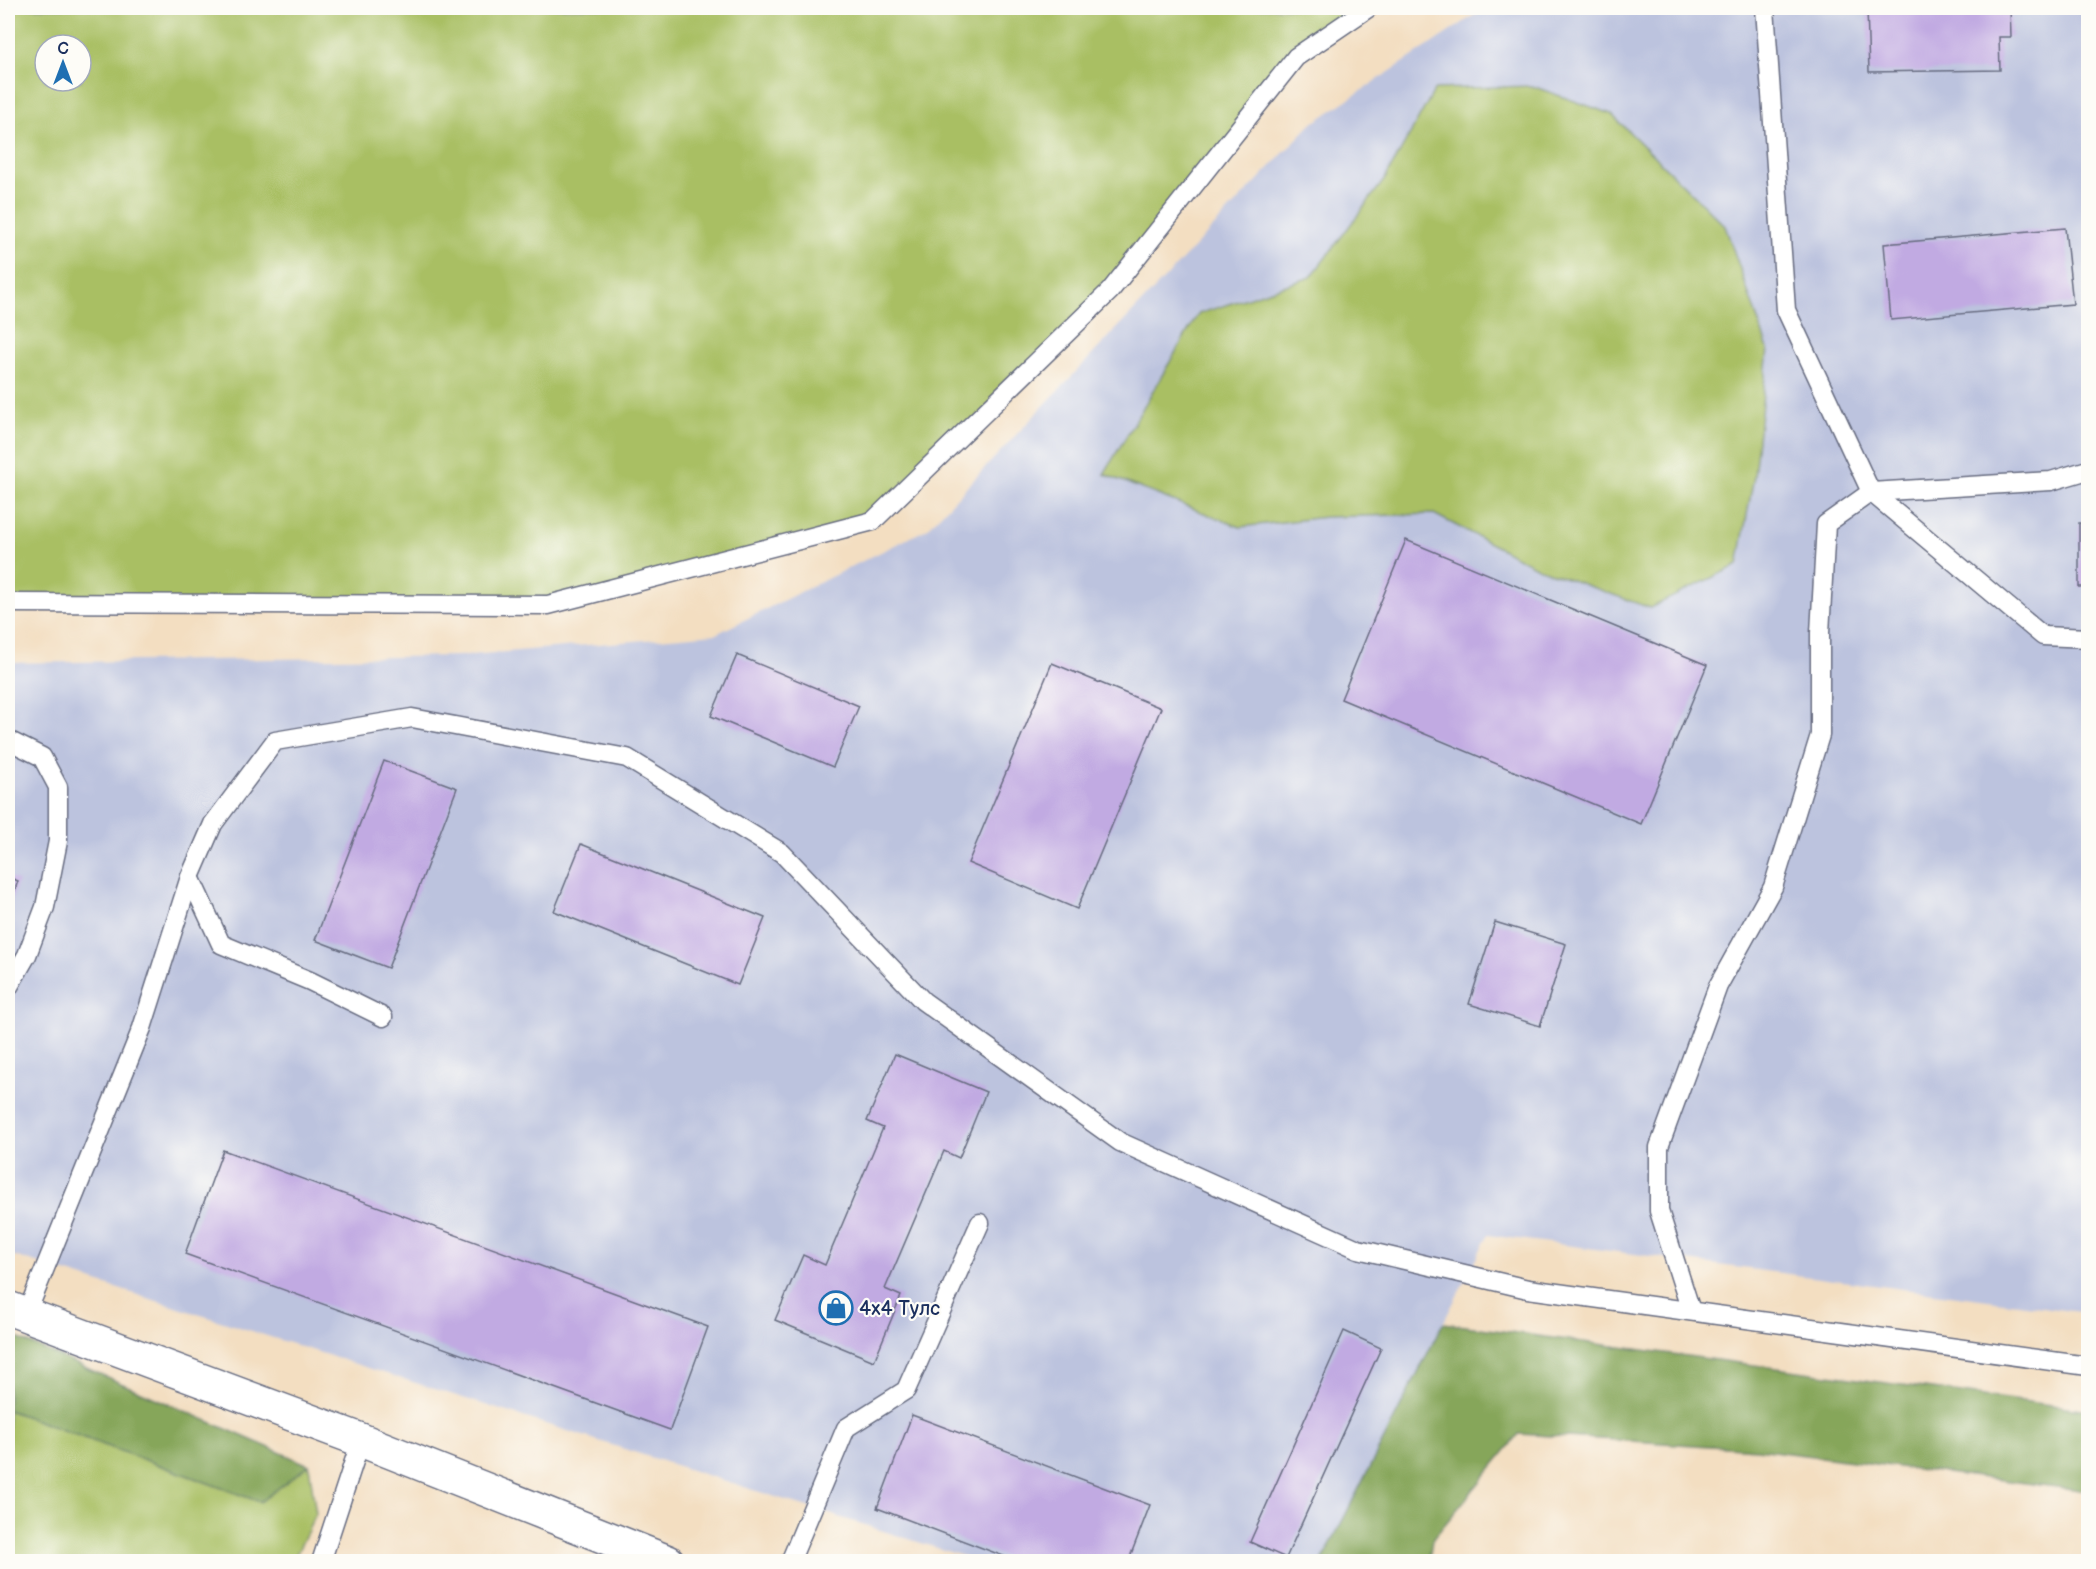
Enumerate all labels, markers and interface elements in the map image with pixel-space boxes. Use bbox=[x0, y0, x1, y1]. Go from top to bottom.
north arrow bbox=[33, 33, 93, 93]
text: С bbox=[57, 40, 69, 59]
shop icon: 4x4 Тулс bbox=[818, 1290, 854, 1326]
place label: 4x4 Тулс bbox=[859, 1297, 940, 1321]

